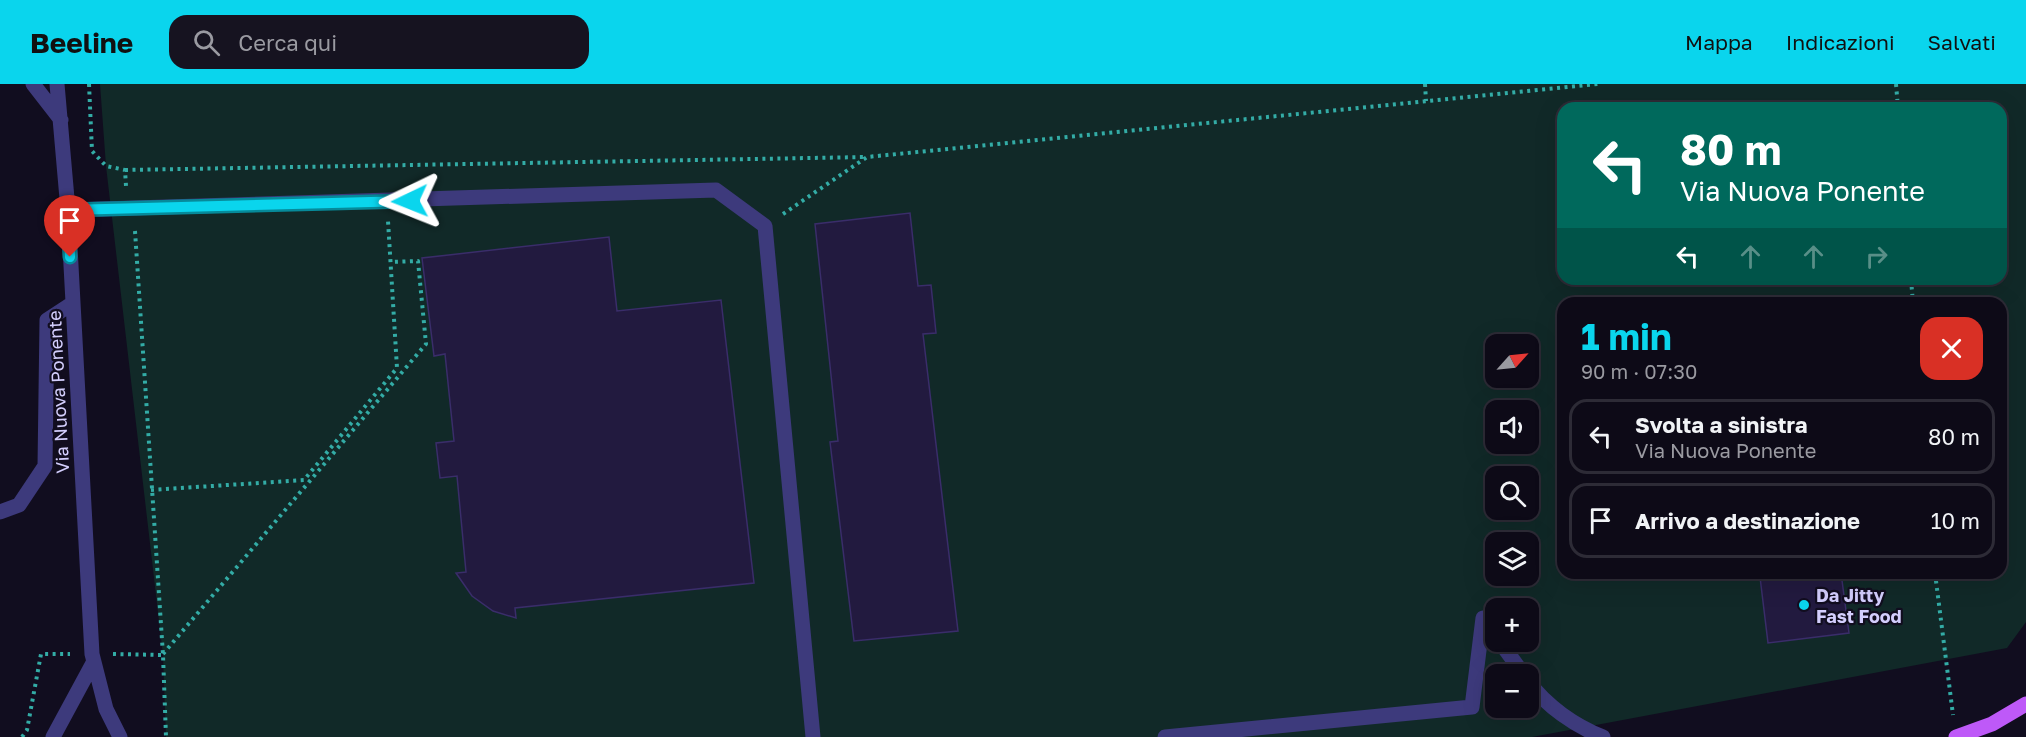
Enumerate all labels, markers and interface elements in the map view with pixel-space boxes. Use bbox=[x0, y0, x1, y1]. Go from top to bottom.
search box bbox=[169, 15, 589, 69]
text: Beeline bbox=[30, 26, 133, 59]
icon: search bbox=[190, 26, 223, 59]
text: Cerca qui bbox=[238, 29, 337, 56]
text: Mappa bbox=[1685, 29, 1753, 55]
text: Indicazioni bbox=[1786, 29, 1895, 55]
text: Salvati bbox=[1928, 29, 1996, 55]
text: 80 m bbox=[1680, 124, 1781, 174]
icon: left bbox=[1581, 126, 1659, 204]
position arrow bbox=[378, 169, 442, 233]
text: Via Nuova Ponente bbox=[1680, 175, 1925, 207]
pin bbox=[44, 195, 95, 257]
icon: arrive bbox=[53, 204, 86, 237]
icon: left bbox=[1671, 240, 1704, 273]
icon: ahead bbox=[1734, 240, 1767, 273]
icon: ahead bbox=[1797, 240, 1830, 273]
icon: right bbox=[1860, 240, 1893, 273]
street label: Via Nuova Ponente bbox=[43, 310, 73, 474]
text: 1 min bbox=[1581, 315, 1672, 358]
button: close bbox=[1920, 317, 1983, 380]
north arrow bbox=[1485, 334, 1539, 388]
map controls bbox=[1485, 334, 1539, 718]
text: 90 m · 07:30 bbox=[1581, 359, 1697, 383]
button: sound bbox=[1485, 400, 1539, 454]
text: Svolta a sinistra bbox=[1635, 411, 1807, 438]
icon: left bbox=[1584, 420, 1617, 453]
text: 80 m bbox=[1928, 423, 1980, 450]
text: Via Nuova Ponente bbox=[1635, 438, 1816, 462]
button: search bbox=[1485, 466, 1539, 520]
icon: arrive bbox=[1584, 504, 1617, 537]
text: Arrivo a destinazione bbox=[1635, 507, 1860, 534]
text: 10 m bbox=[1931, 507, 1980, 534]
button: layers bbox=[1485, 532, 1539, 586]
place label: Da Jitty Fast Food bbox=[1816, 584, 1902, 627]
button: + bbox=[1485, 598, 1539, 652]
marker: Da Jitty Fast Food bbox=[1797, 598, 1811, 612]
button: − bbox=[1485, 664, 1539, 718]

